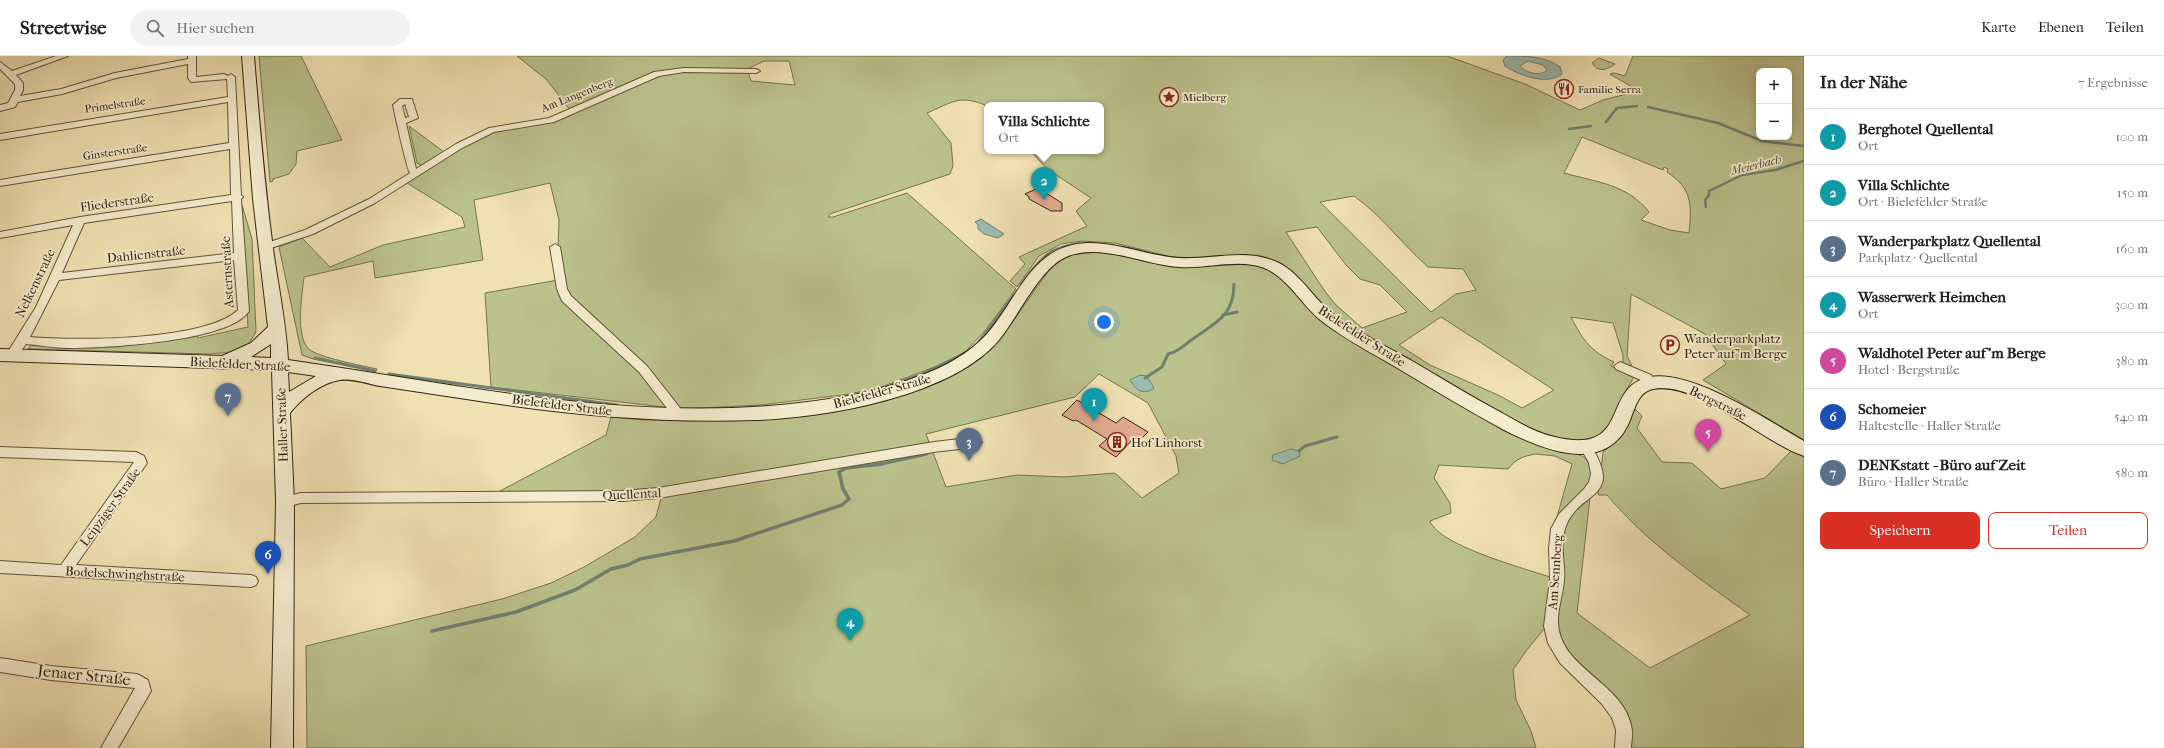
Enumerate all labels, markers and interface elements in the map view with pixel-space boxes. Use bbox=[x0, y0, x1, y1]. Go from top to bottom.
search box bbox=[130, 10, 410, 46]
text: Streetwise bbox=[20, 17, 106, 39]
icon: search bbox=[144, 17, 166, 39]
text: Hier suchen bbox=[176, 19, 255, 37]
text: Karte bbox=[1981, 19, 2016, 36]
text: Ebenen bbox=[2038, 19, 2084, 36]
text: Teilen bbox=[2106, 19, 2144, 36]
map controls bbox=[1756, 68, 1792, 140]
button: + bbox=[1756, 68, 1792, 104]
text: In der Nähe bbox=[1820, 72, 1907, 92]
street label: Am Langenberg bbox=[538, 75, 615, 116]
text: 7 Ergebnisse bbox=[2078, 75, 2148, 90]
restaurant icon: Familie Serra bbox=[1553, 78, 1575, 100]
place label: Familie Serra bbox=[1578, 83, 1642, 96]
place icon: Mielberg bbox=[1158, 86, 1180, 108]
place label: Mielberg bbox=[1183, 91, 1226, 104]
street label: Primelstraße bbox=[84, 94, 147, 116]
popup bbox=[984, 102, 1104, 154]
button: − bbox=[1756, 104, 1792, 140]
text: Villa Schlichte bbox=[998, 112, 1090, 130]
text: Berghotel Quellental bbox=[1858, 120, 1993, 138]
text: 1 bbox=[1831, 129, 1835, 144]
text: 100 m bbox=[2115, 129, 2148, 144]
text: Ort bbox=[998, 130, 1019, 145]
text: Ort bbox=[1858, 138, 1879, 153]
street label: Ginsterstraße bbox=[82, 141, 149, 163]
water label: Meierbach bbox=[1728, 152, 1783, 178]
pin: 2 bbox=[1031, 167, 1057, 200]
text: Villa Schlichte bbox=[1858, 176, 1949, 194]
text: 2 bbox=[1830, 185, 1836, 200]
text: 150 m bbox=[2117, 185, 2148, 200]
street label: Fliederstraße bbox=[79, 189, 155, 215]
text: Ort · Bielefelder Straße bbox=[1858, 194, 1988, 209]
text: Wanderparkplatz Quellental bbox=[1858, 232, 2041, 250]
street label: Asternstraße bbox=[218, 235, 236, 309]
text: 3 bbox=[1830, 241, 1836, 256]
text: 160 m bbox=[2116, 241, 2148, 256]
street label: Dahlienstraße bbox=[106, 242, 187, 266]
street label: Nelkenstraße bbox=[12, 246, 58, 320]
text: Parkplatz · Quellental bbox=[1858, 250, 1978, 265]
text: Wasserwerk Heimchen bbox=[1858, 288, 2006, 306]
text: 4 bbox=[1829, 297, 1837, 312]
text: 300 m bbox=[2115, 297, 2148, 312]
street label: Bielefelder Straße bbox=[1316, 302, 1409, 370]
text: Ort bbox=[1858, 306, 1879, 321]
your location bbox=[1094, 312, 1114, 332]
place label: Wanderparkplatz Peter auf'm Berge bbox=[1683, 331, 1788, 361]
parking icon: Wanderparkplatz Peter auf'm Berge bbox=[1659, 334, 1681, 356]
text: Waldhotel Peter auf'm Berge bbox=[1858, 344, 2046, 362]
text: 5 bbox=[1830, 353, 1836, 368]
text: 380 m bbox=[2115, 353, 2148, 368]
street label: Bielefelder Straße bbox=[189, 354, 291, 374]
text: Hotel · Bergstraße bbox=[1858, 362, 1959, 377]
street label: Bielefelder Straße bbox=[831, 371, 933, 411]
pin: 7 bbox=[215, 383, 241, 416]
street label: Bergstraße bbox=[1687, 383, 1750, 424]
street label: Haller Straße bbox=[273, 387, 291, 463]
pin: 1 bbox=[1081, 388, 1107, 421]
street label: Bielefelder Straße bbox=[511, 391, 613, 419]
text: Schomeier bbox=[1858, 400, 1926, 418]
text: 6 bbox=[1829, 409, 1837, 424]
text: 540 m bbox=[2114, 409, 2148, 424]
text: Haltestelle · Haller Straße bbox=[1858, 418, 2001, 433]
pin: 5 bbox=[1695, 419, 1721, 452]
pin: 3 bbox=[956, 428, 982, 461]
building icon: Hof Linhorst bbox=[1106, 431, 1128, 453]
place label: Hof Linhorst bbox=[1131, 435, 1203, 450]
text: DENKstatt - Büro auf Zeit bbox=[1858, 456, 2026, 474]
street label: Leipziger Straße bbox=[77, 465, 144, 549]
text: 7 bbox=[1830, 465, 1836, 480]
text: 580 m bbox=[2115, 465, 2148, 480]
text: Büro · Haller Straße bbox=[1858, 474, 1969, 489]
street label: Quellental bbox=[602, 485, 662, 503]
button: Speichern bbox=[1820, 512, 1980, 549]
button: Teilen bbox=[1988, 512, 2148, 549]
street label: Am Sennberg bbox=[1545, 533, 1565, 611]
pin: 6 bbox=[255, 541, 281, 574]
street label: Bodelschwinghstraße bbox=[65, 563, 186, 585]
pin: 4 bbox=[837, 608, 863, 641]
street label: Jenaer Straße bbox=[35, 660, 131, 689]

